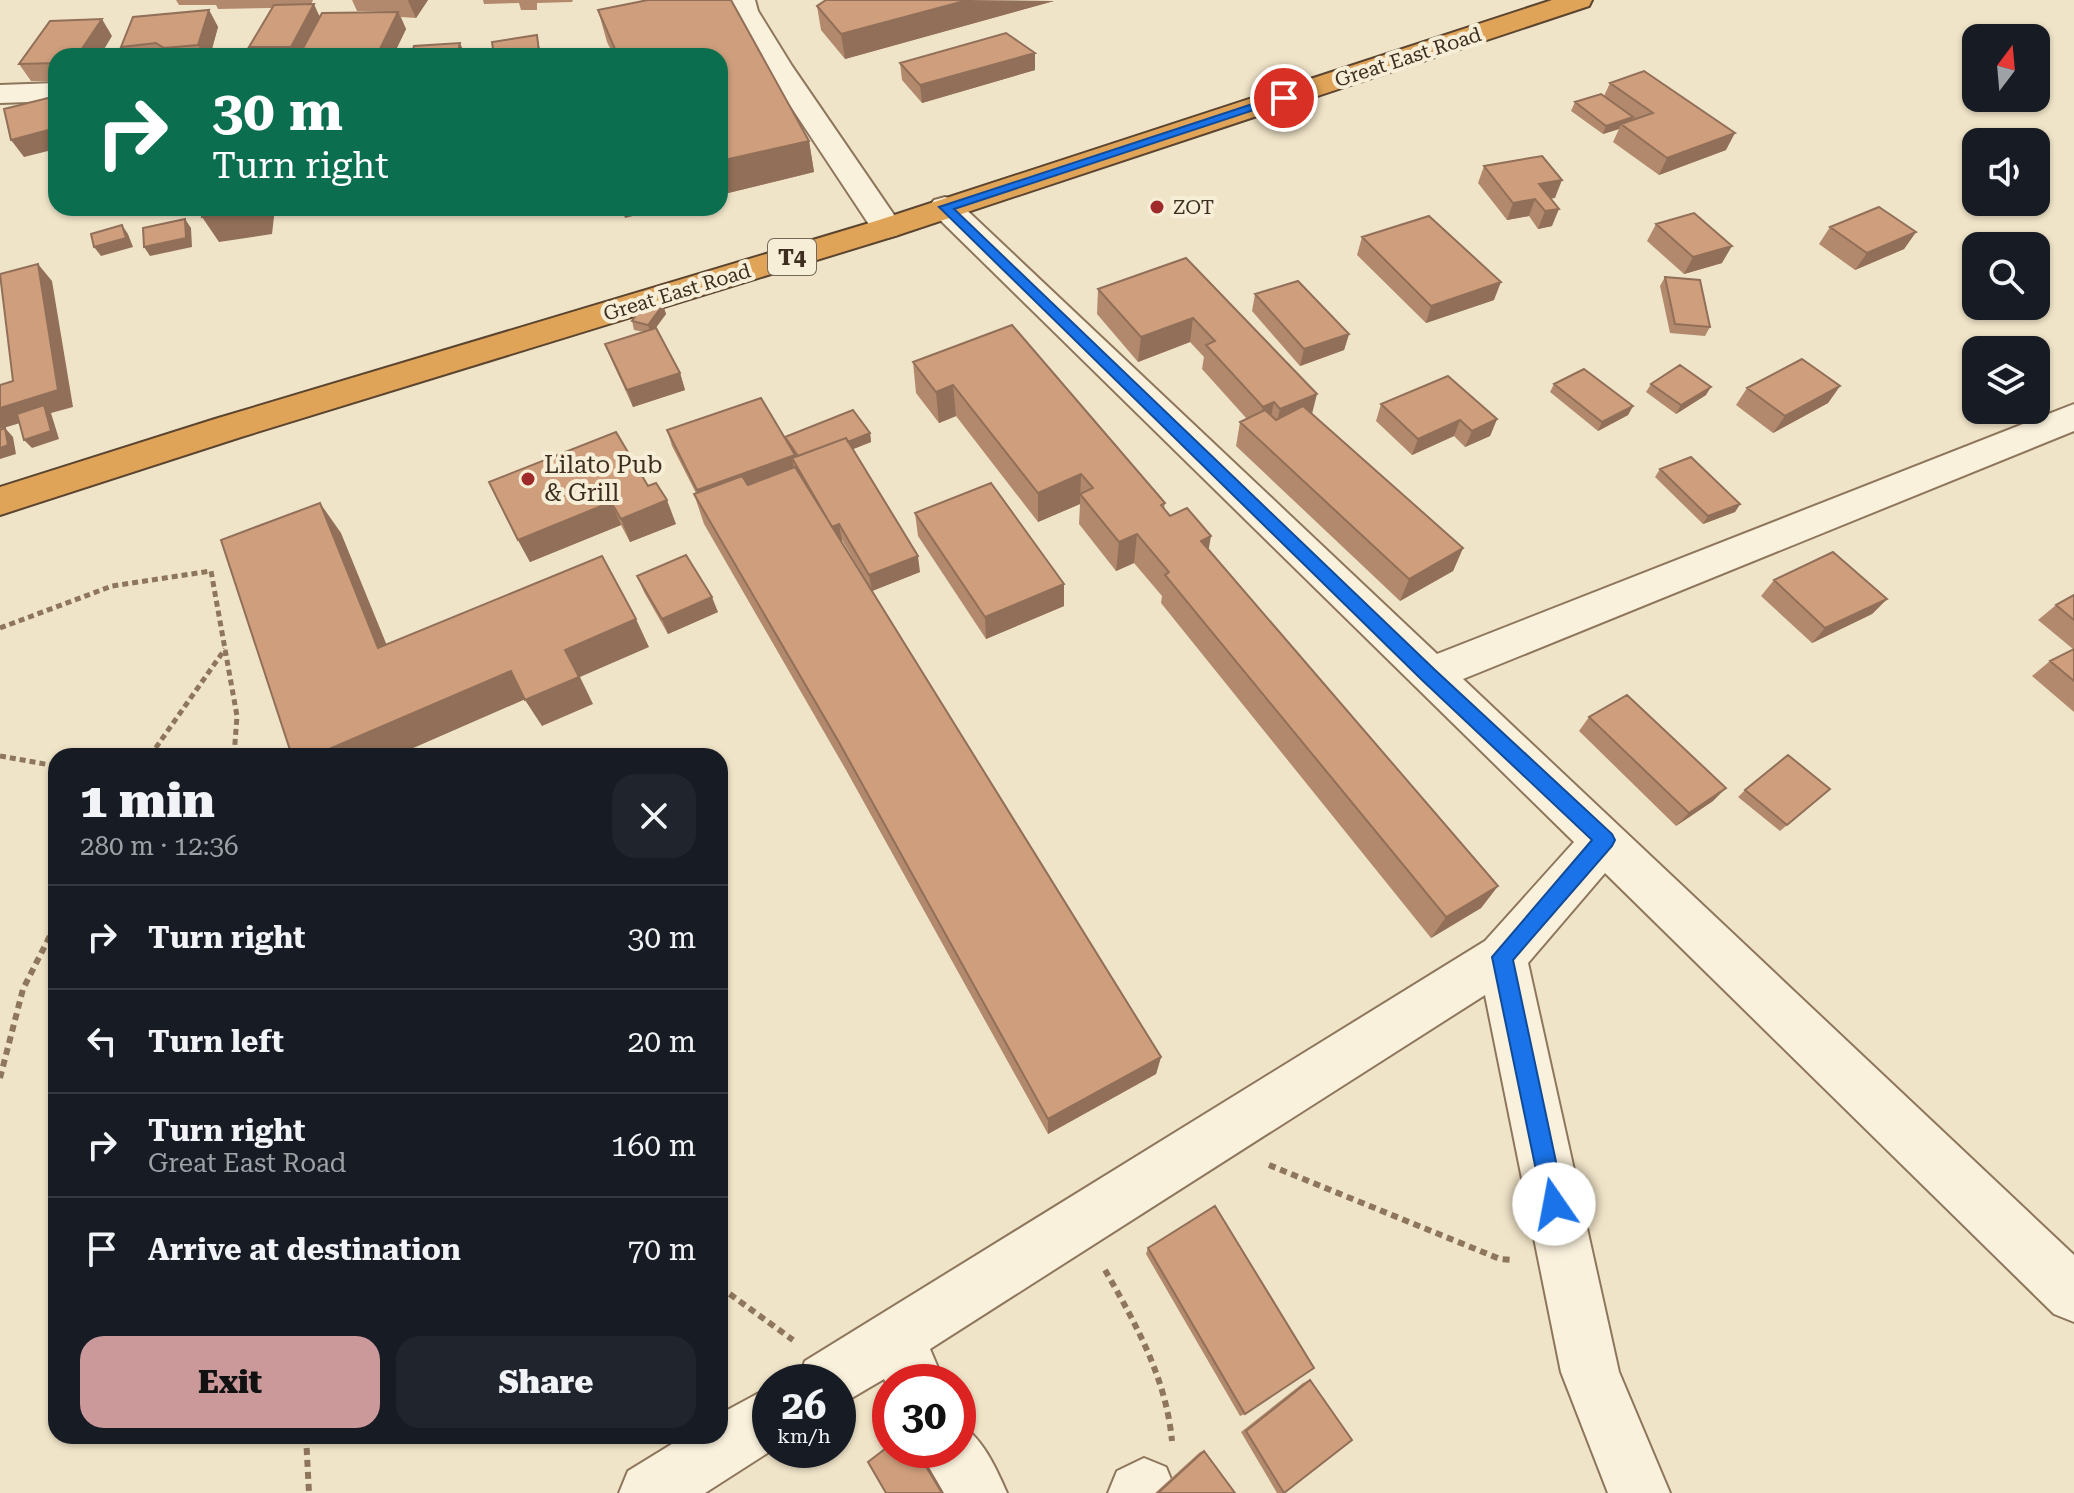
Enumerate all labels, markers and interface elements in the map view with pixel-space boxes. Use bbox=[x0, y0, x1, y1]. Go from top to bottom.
street label: Great East Road bbox=[1332, 22, 1484, 92]
north arrow bbox=[1962, 24, 2050, 112]
map controls bbox=[1962, 24, 2050, 424]
pin bbox=[1250, 64, 1318, 132]
icon: arrive bbox=[1262, 76, 1306, 120]
text: 30 m bbox=[212, 78, 343, 144]
icon: right bbox=[80, 80, 184, 184]
button: sound bbox=[1962, 128, 2050, 216]
text: Turn right bbox=[212, 145, 389, 187]
place label: ZOT bbox=[1173, 195, 1214, 219]
marker: ZOT bbox=[1148, 198, 1166, 216]
button: search bbox=[1962, 232, 2050, 320]
road number: T4 bbox=[768, 239, 816, 275]
street label: Great East Road bbox=[601, 258, 754, 326]
button: layers bbox=[1962, 336, 2050, 424]
place label: Lilato Pub & Grill bbox=[544, 451, 662, 507]
marker: Lilato Pub & Grill bbox=[519, 470, 537, 488]
text: 1 min bbox=[80, 773, 215, 829]
button: close bbox=[612, 774, 696, 858]
text: 280 m · 12:36 bbox=[80, 831, 239, 861]
icon: right bbox=[80, 915, 124, 959]
text: Turn right bbox=[148, 920, 305, 955]
text: 30 m bbox=[627, 920, 696, 955]
icon: left bbox=[80, 1019, 124, 1063]
text: Turn left bbox=[148, 1024, 284, 1059]
text: 20 m bbox=[627, 1024, 696, 1059]
text: Turn right bbox=[148, 1113, 305, 1148]
icon: right bbox=[80, 1123, 124, 1167]
text: 160 m bbox=[611, 1128, 696, 1163]
text: Great East Road bbox=[148, 1148, 346, 1178]
position arrow bbox=[1512, 1162, 1596, 1246]
icon: arrive bbox=[80, 1227, 124, 1271]
text: Arrive at destination bbox=[148, 1232, 461, 1267]
text: 70 m bbox=[627, 1232, 696, 1267]
button: Exit bbox=[80, 1336, 380, 1428]
button: Share bbox=[396, 1336, 696, 1428]
speed limit sign: 30 bbox=[872, 1364, 976, 1468]
text: 26 bbox=[782, 1382, 826, 1429]
text: km/h bbox=[777, 1424, 831, 1448]

